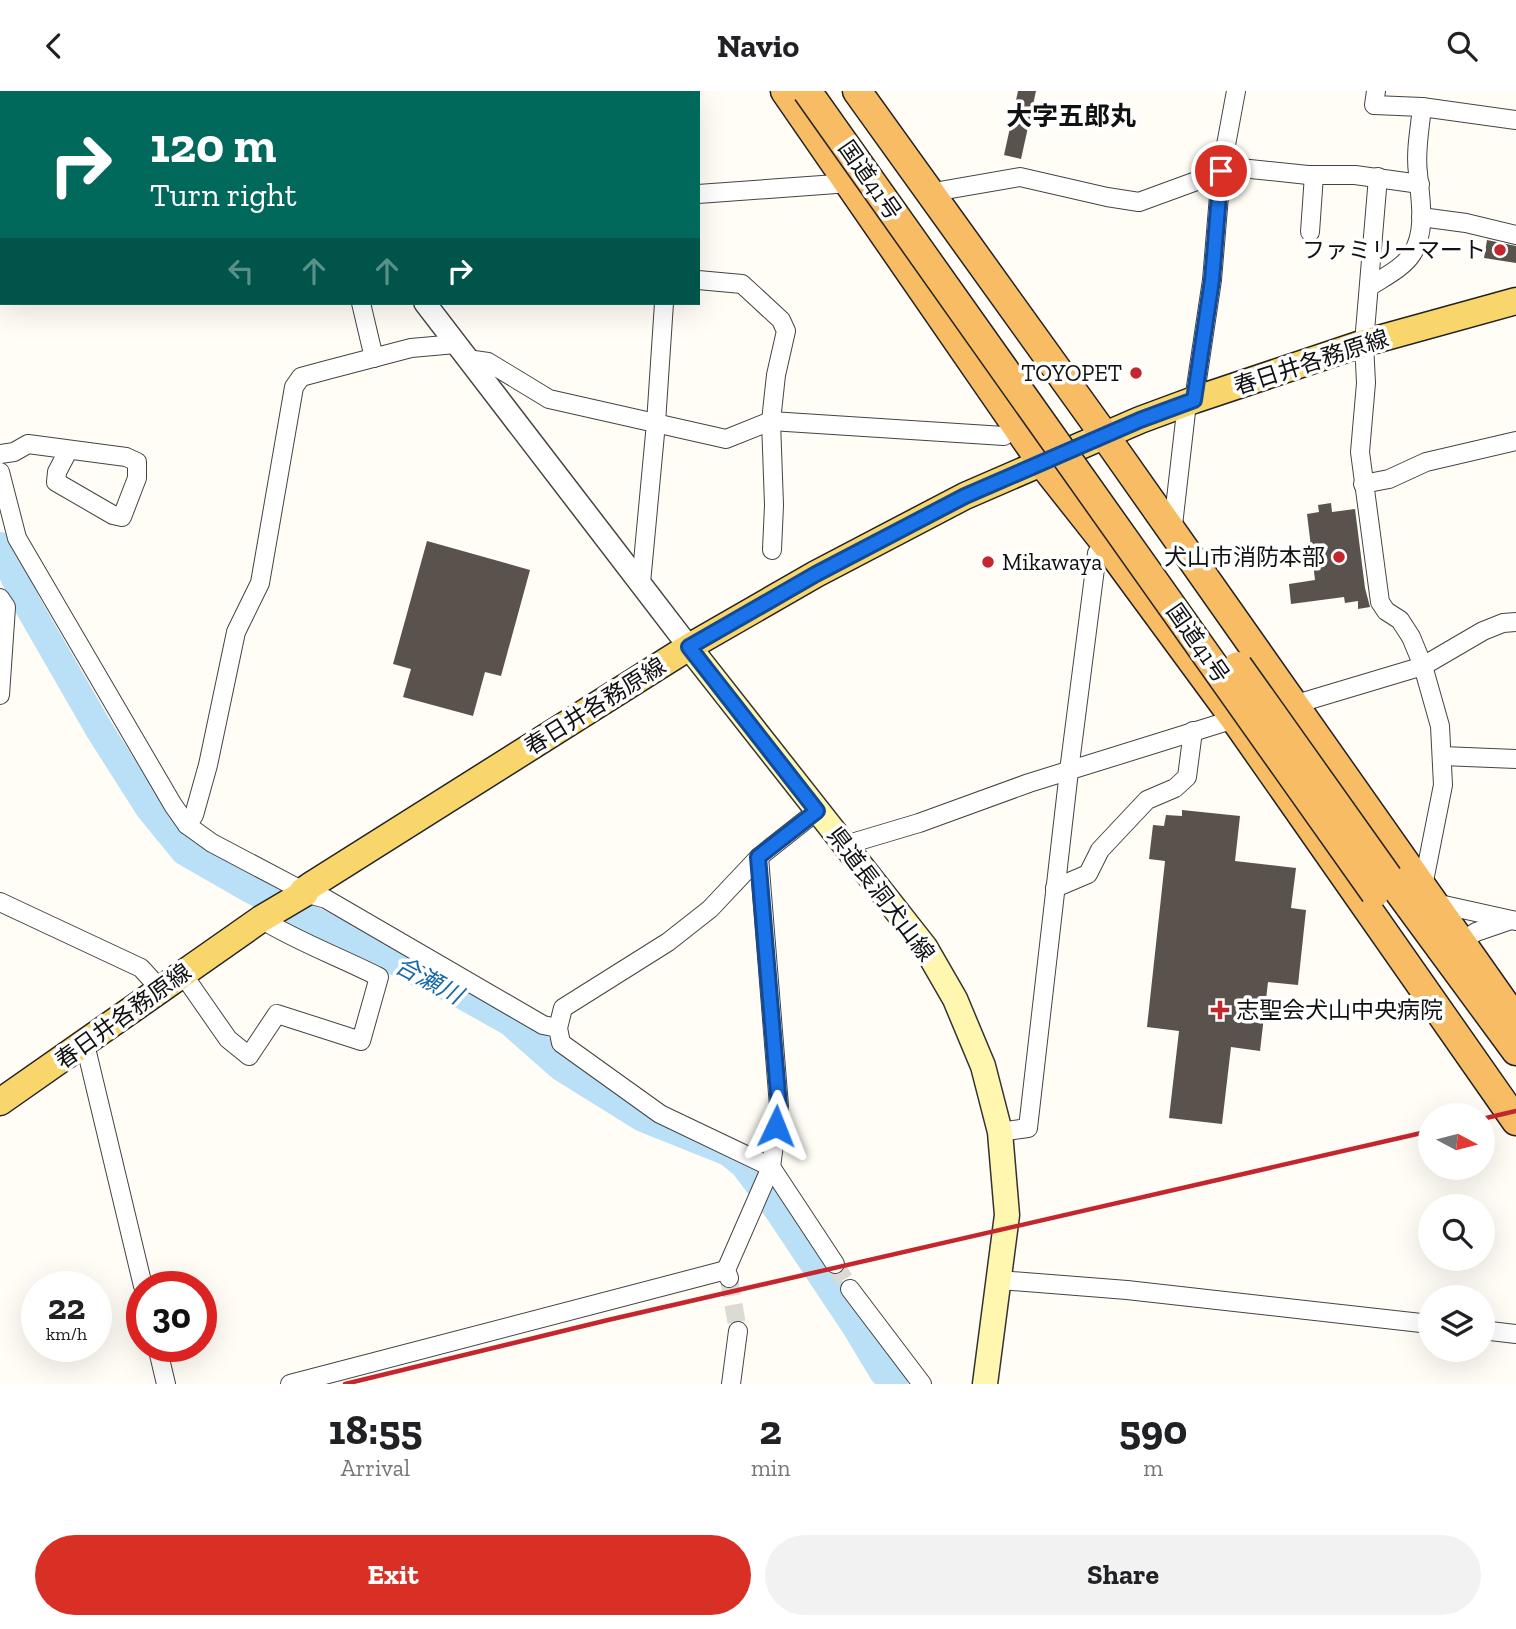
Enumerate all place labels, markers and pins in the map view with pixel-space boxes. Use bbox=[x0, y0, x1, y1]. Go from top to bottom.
pin bbox=[1191, 141, 1251, 201]
place label: ファミリーマート bbox=[1302, 236, 1486, 264]
marker: ファミリーマート bbox=[1492, 242, 1508, 258]
place label: TOYOPET bbox=[1021, 359, 1122, 387]
marker: TOYOPET bbox=[1128, 365, 1144, 381]
place label: 犬山市消防本部 bbox=[1164, 543, 1325, 571]
place label: Mikawaya bbox=[1002, 548, 1102, 576]
marker: 犬山市消防本部 bbox=[1331, 549, 1347, 565]
marker: Mikawaya bbox=[980, 554, 996, 570]
place label: 志聖会犬山中央病院 bbox=[1236, 996, 1443, 1024]
marker: 志聖会犬山中央病院 bbox=[1210, 1000, 1230, 1020]

